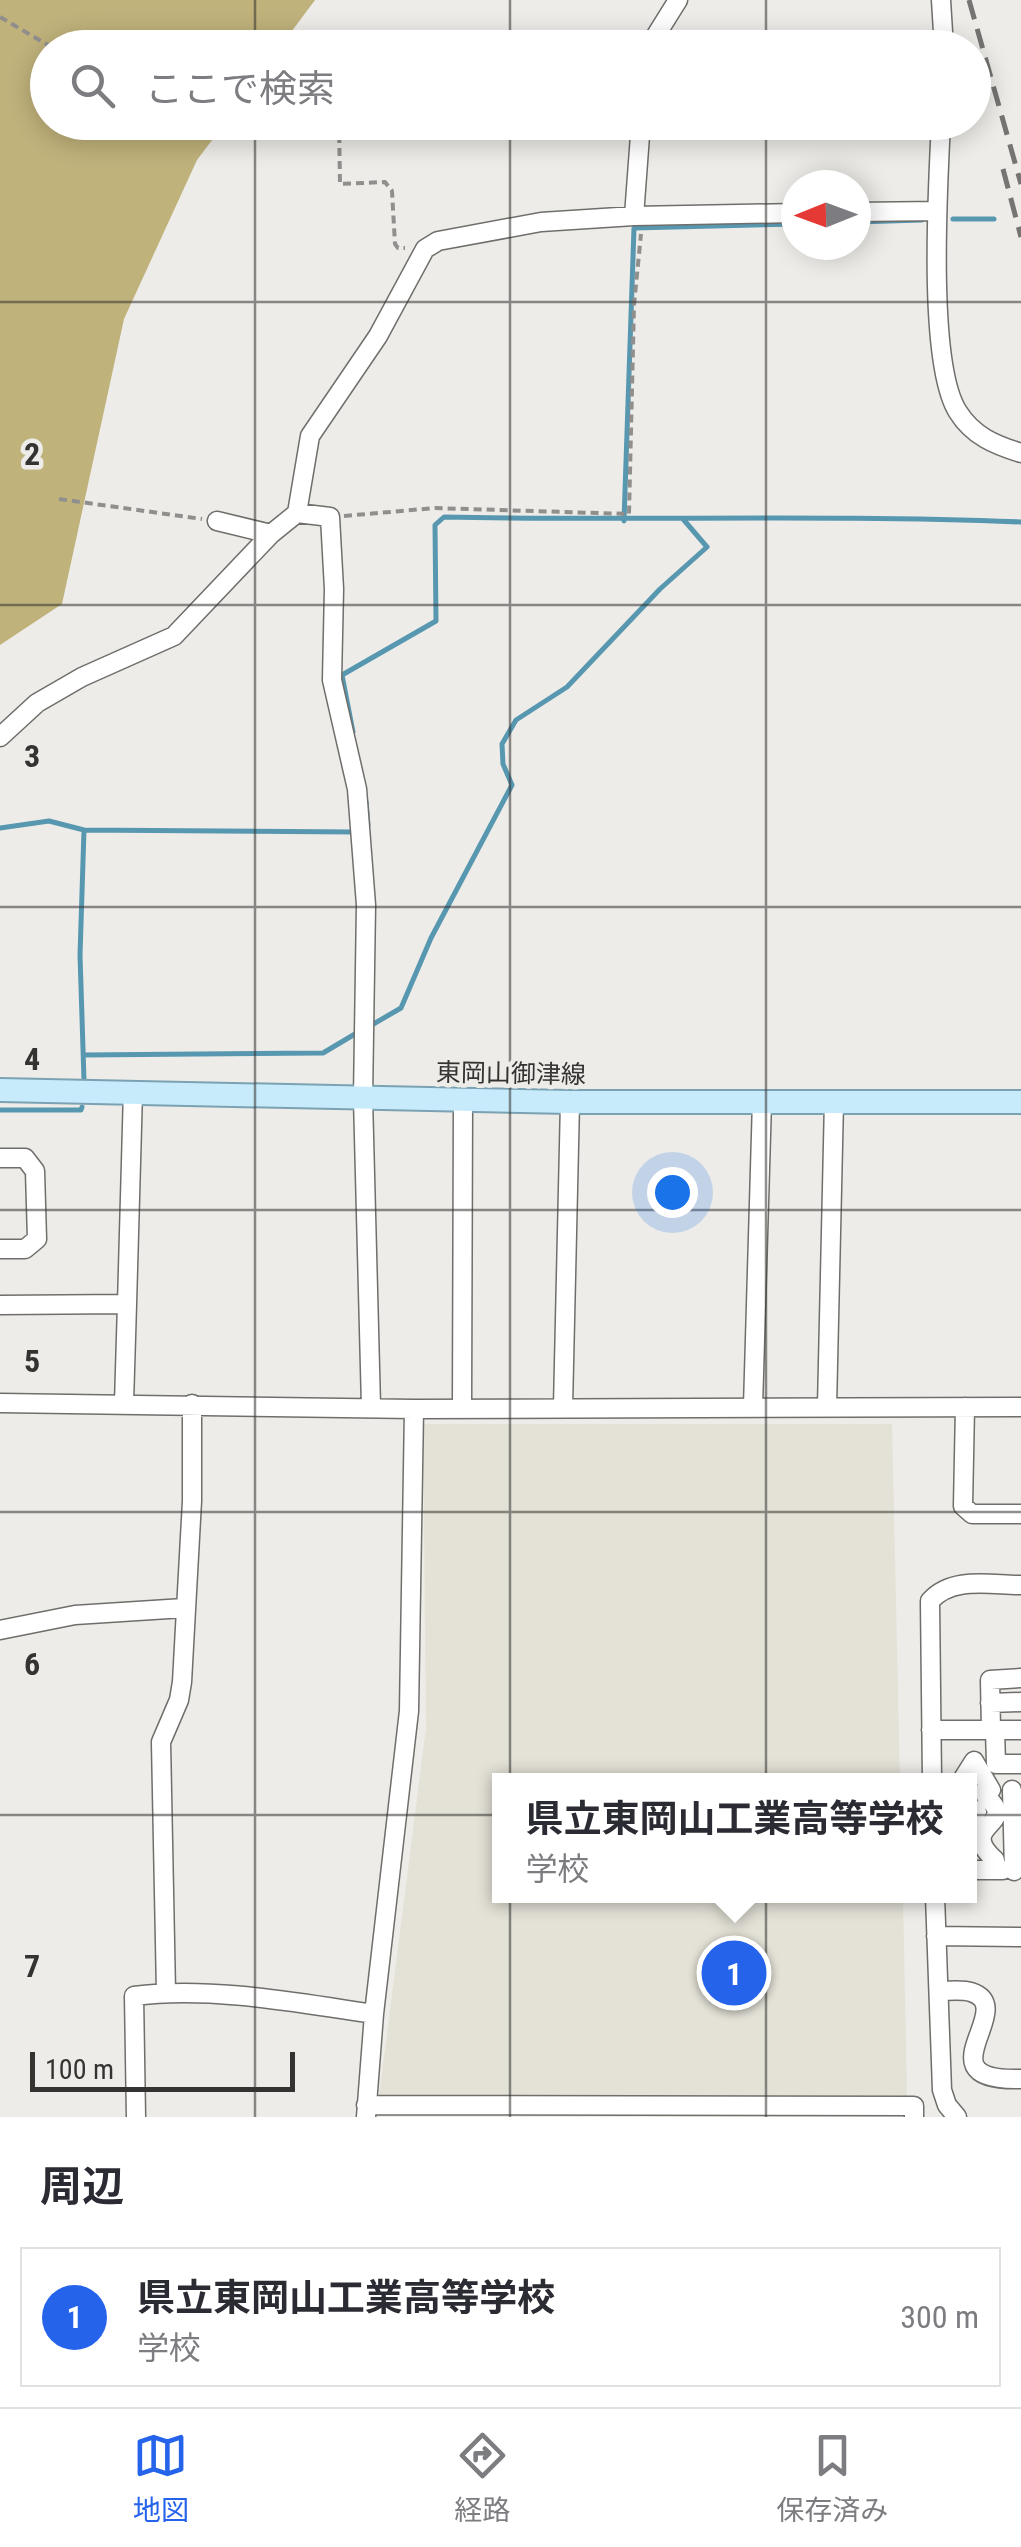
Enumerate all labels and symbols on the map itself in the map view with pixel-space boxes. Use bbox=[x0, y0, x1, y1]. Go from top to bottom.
north arrow bbox=[781, 170, 871, 260]
text: 2 bbox=[24, 435, 40, 473]
text: 3 bbox=[24, 737, 40, 775]
text: 4 bbox=[24, 1040, 40, 1078]
street label: 東岡山御津線 bbox=[436, 1058, 586, 1089]
your location bbox=[647, 1167, 698, 1218]
text: 5 bbox=[24, 1342, 40, 1380]
text: 6 bbox=[24, 1645, 40, 1683]
pin: 1 bbox=[702, 1936, 766, 2010]
text: 7 bbox=[24, 1947, 40, 1985]
scale bar bbox=[30, 2047, 295, 2092]

